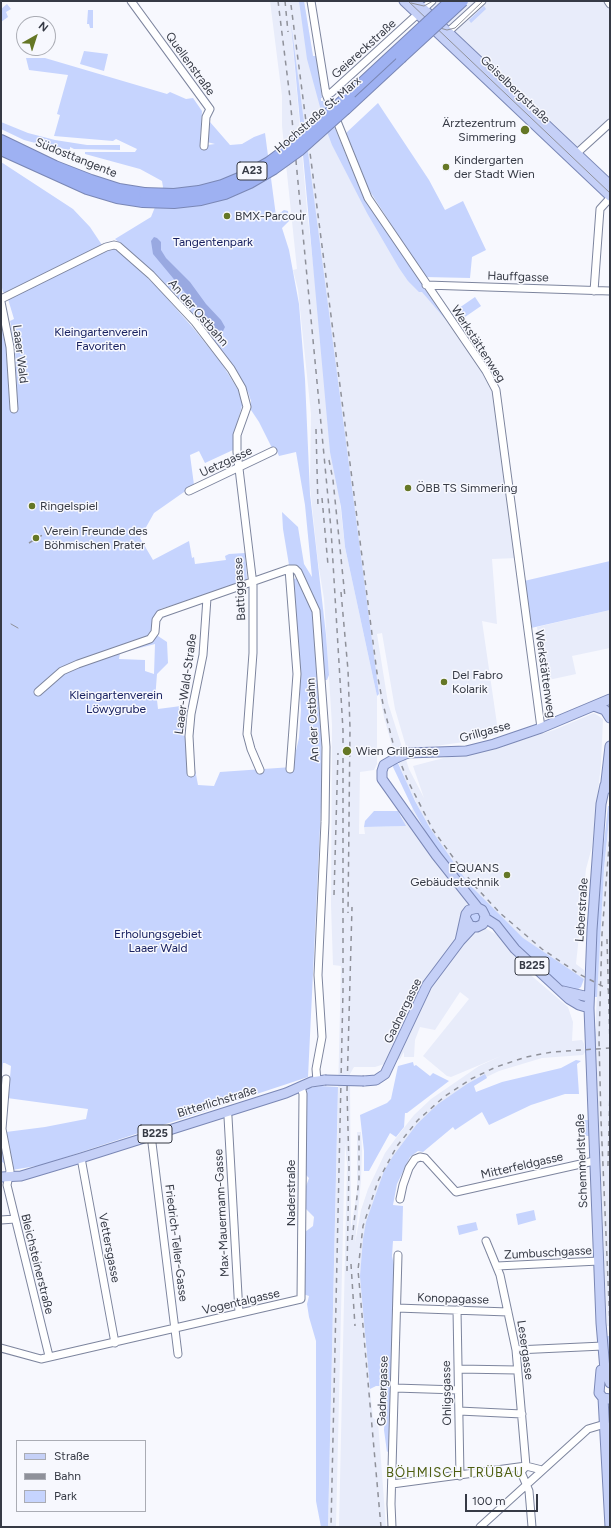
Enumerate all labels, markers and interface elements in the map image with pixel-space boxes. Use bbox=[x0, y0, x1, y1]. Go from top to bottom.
north arrow bbox=[16, 16, 56, 56]
street label: Geiereckstraße bbox=[329, 16, 399, 82]
text: N bbox=[36, 19, 51, 35]
street label: Quellenstraße bbox=[162, 30, 218, 98]
street label: Geiselbergstraße bbox=[477, 53, 553, 127]
street label: Hochstraße St. Marx bbox=[272, 74, 364, 156]
place label: Ärztezentrum Simmering bbox=[442, 116, 516, 144]
marker: Ärztezentrum Simmering bbox=[519, 124, 531, 136]
street label: Südosttangente bbox=[33, 135, 119, 181]
place label: Kindergarten der Stadt Wien bbox=[454, 153, 535, 181]
road number: A23 bbox=[237, 162, 267, 180]
marker: Kindergarten der Stadt Wien bbox=[441, 162, 451, 172]
place label: BMX-Parcour bbox=[235, 209, 306, 223]
marker: BMX-Parcour bbox=[222, 211, 232, 221]
park label: Tangentenpark bbox=[173, 235, 253, 249]
street label: Hauffgasse bbox=[487, 269, 549, 285]
street label: An der Ostbahn bbox=[165, 276, 231, 350]
street label: Werkstättenweg bbox=[448, 303, 508, 385]
street label: Laaer Wald bbox=[9, 324, 31, 384]
park label: Kleingartenverein Favoriten bbox=[54, 325, 148, 353]
street label: Uetzgasse bbox=[197, 444, 255, 480]
place label: ÖBB TS Simmering bbox=[416, 481, 518, 495]
marker: ÖBB TS Simmering bbox=[403, 483, 413, 493]
place label: Ringelspiel bbox=[40, 499, 98, 513]
marker: Ringelspiel bbox=[27, 501, 37, 511]
place label: Verein Freunde des Böhmischen Prater bbox=[44, 524, 148, 552]
marker: Verein Freunde des Böhmischen Prater bbox=[31, 533, 41, 543]
street label: Battiggasse bbox=[231, 557, 249, 621]
street label: Werkstättenweg bbox=[532, 629, 558, 719]
street label: Laaer-Wald-Straße bbox=[172, 633, 200, 735]
place label: Del Fabro Kolarik bbox=[452, 668, 503, 696]
street label: An der Ostbahn bbox=[304, 677, 322, 763]
marker: Del Fabro Kolarik bbox=[439, 677, 449, 687]
park label: Kleingartenverein Löwygrube bbox=[69, 688, 163, 716]
street label: Grillgasse bbox=[458, 718, 512, 746]
place label: Wien Grillgasse bbox=[356, 744, 439, 758]
marker: Wien Grillgasse bbox=[341, 745, 353, 757]
place label: EQUANS Gebäudetechnik bbox=[410, 861, 499, 889]
marker: EQUANS Gebäudetechnik bbox=[502, 870, 512, 880]
street label: Leberstraße bbox=[573, 878, 591, 942]
park label: Erholungsgebiet Laaer Wald bbox=[114, 927, 202, 955]
road number: B225 bbox=[515, 957, 549, 975]
street label: Gadnergasse bbox=[381, 976, 425, 1046]
street label: Bitterlichstraße bbox=[176, 1083, 258, 1121]
street label: Schemmerlstraße bbox=[573, 1114, 591, 1208]
road number: B225 bbox=[138, 1125, 172, 1143]
street label: Max-Mauermann-Gasse bbox=[211, 1149, 233, 1277]
street label: Mitterfeldgasse bbox=[479, 1150, 565, 1182]
street label: Naderstraße bbox=[284, 1160, 298, 1226]
street label: Friedrich-Teller-Gasse bbox=[162, 1183, 190, 1303]
street label: Bleichsteinerstraße bbox=[18, 1212, 56, 1316]
street label: Vettersgasse bbox=[95, 1212, 123, 1284]
street label: Zumbuschgasse bbox=[504, 1244, 592, 1262]
street label: Vogentalgasse bbox=[201, 1286, 281, 1318]
street label: Konopagasse bbox=[417, 1291, 489, 1307]
street label: Lesergasse bbox=[514, 1319, 536, 1381]
street label: Gadnergasse bbox=[375, 1356, 391, 1426]
street label: Ohligsgasse bbox=[439, 1360, 455, 1426]
legend bbox=[16, 1440, 146, 1512]
text: Straße bbox=[54, 1449, 89, 1463]
district label: BÖHMISCH TRÜBAU bbox=[386, 1465, 524, 1481]
text: Bahn bbox=[54, 1469, 81, 1483]
scale bar bbox=[467, 1486, 540, 1512]
text: Park bbox=[54, 1489, 77, 1503]
text: 100 m bbox=[472, 1494, 506, 1508]

